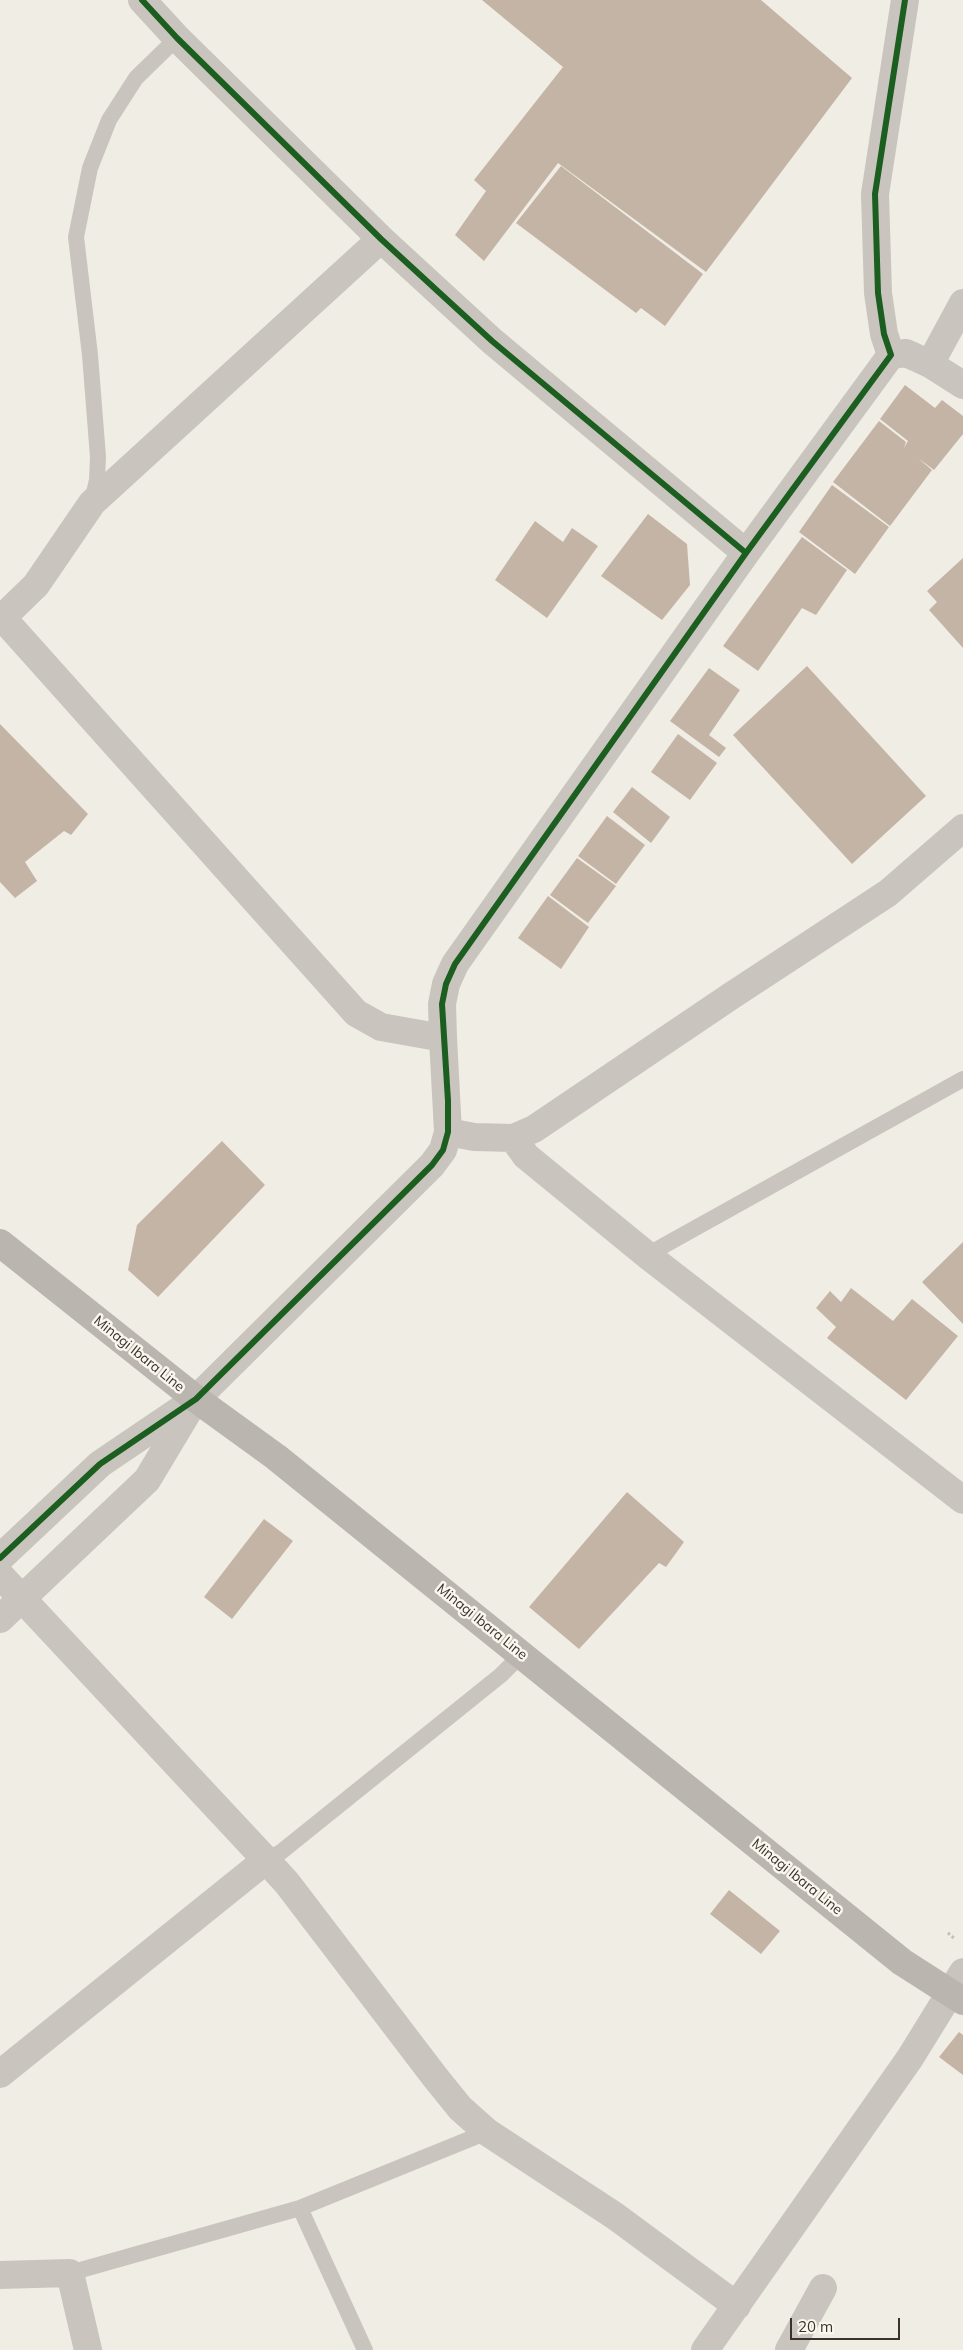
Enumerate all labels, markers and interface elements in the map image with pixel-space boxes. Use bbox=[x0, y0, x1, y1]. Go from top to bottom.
street label: Minagi Ibara Line bbox=[90, 1312, 188, 1396]
street label: Minagi Ibara Line bbox=[433, 1580, 531, 1664]
street label: Minagi Ibara Line bbox=[748, 1835, 846, 1919]
scale bar bbox=[793, 2308, 903, 2340]
text: 20 m bbox=[798, 2317, 833, 2336]

